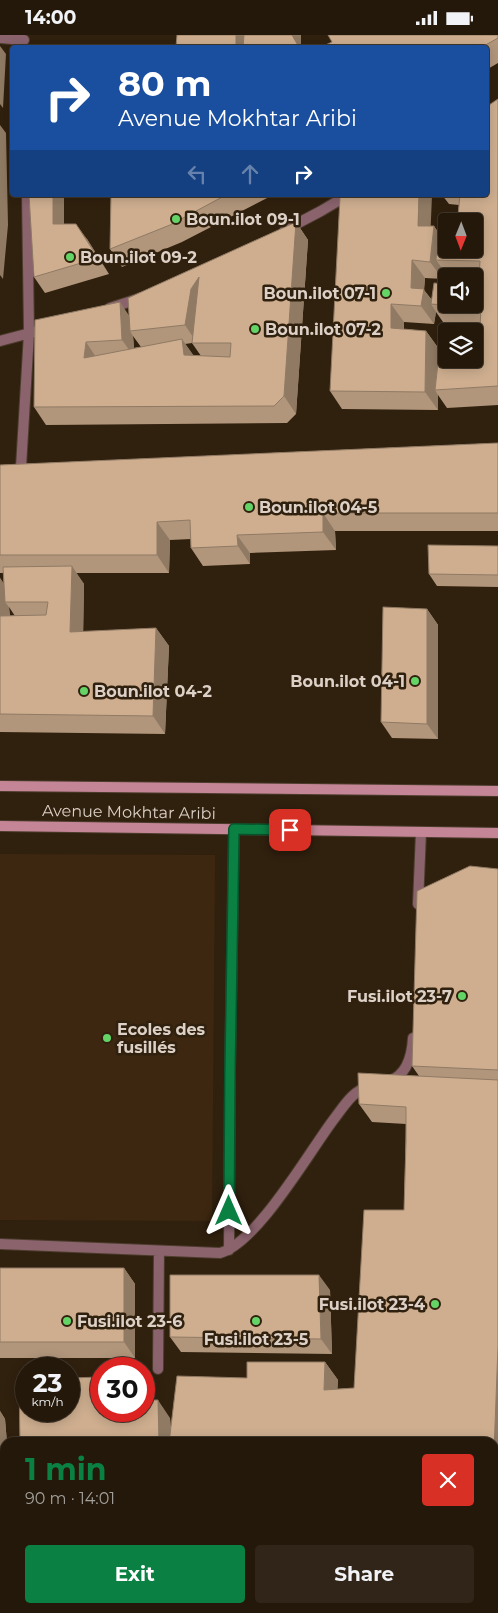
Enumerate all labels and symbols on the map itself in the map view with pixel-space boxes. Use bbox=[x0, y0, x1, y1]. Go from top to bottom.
place label: Boun.ilot 09-1 bbox=[186, 210, 300, 229]
marker: Boun.ilot 09-1 bbox=[170, 213, 182, 225]
north arrow bbox=[438, 213, 482, 257]
place label: Boun.ilot 09-2 bbox=[80, 248, 197, 267]
marker: Boun.ilot 09-2 bbox=[64, 251, 76, 263]
place label: Boun.ilot 07-1 bbox=[263, 284, 376, 303]
marker: Boun.ilot 07-1 bbox=[380, 287, 392, 299]
place label: Boun.ilot 07-2 bbox=[265, 320, 381, 339]
marker: Boun.ilot 07-2 bbox=[249, 323, 261, 335]
place label: Boun.ilot 04-5 bbox=[259, 498, 378, 517]
marker: Boun.ilot 04-5 bbox=[243, 501, 255, 513]
place label: Boun.ilot 04-1 bbox=[290, 672, 405, 691]
marker: Boun.ilot 04-1 bbox=[409, 675, 421, 687]
place label: Boun.ilot 04-2 bbox=[94, 682, 212, 701]
marker: Boun.ilot 04-2 bbox=[78, 685, 90, 697]
street label: Avenue Mokhtar Aribi bbox=[42, 801, 216, 823]
pin bbox=[269, 809, 311, 851]
place label: Fusi.ilot 23-7 bbox=[347, 987, 452, 1006]
marker: Fusi.ilot 23-7 bbox=[456, 990, 468, 1002]
place label: Ecoles des fusillés bbox=[117, 1020, 206, 1057]
marker: Ecoles des fusillés bbox=[101, 1032, 113, 1044]
position arrow bbox=[202, 1184, 254, 1236]
place label: Fusi.ilot 23-4 bbox=[319, 1295, 425, 1314]
marker: Fusi.ilot 23-4 bbox=[429, 1298, 441, 1310]
place label: Fusi.ilot 23-6 bbox=[77, 1312, 182, 1331]
marker: Fusi.ilot 23-6 bbox=[61, 1315, 73, 1327]
marker: Fusi.ilot 23-5 bbox=[250, 1315, 262, 1327]
place label: Fusi.ilot 23-5 bbox=[204, 1330, 309, 1349]
speed limit sign: 30 bbox=[90, 1357, 155, 1422]

